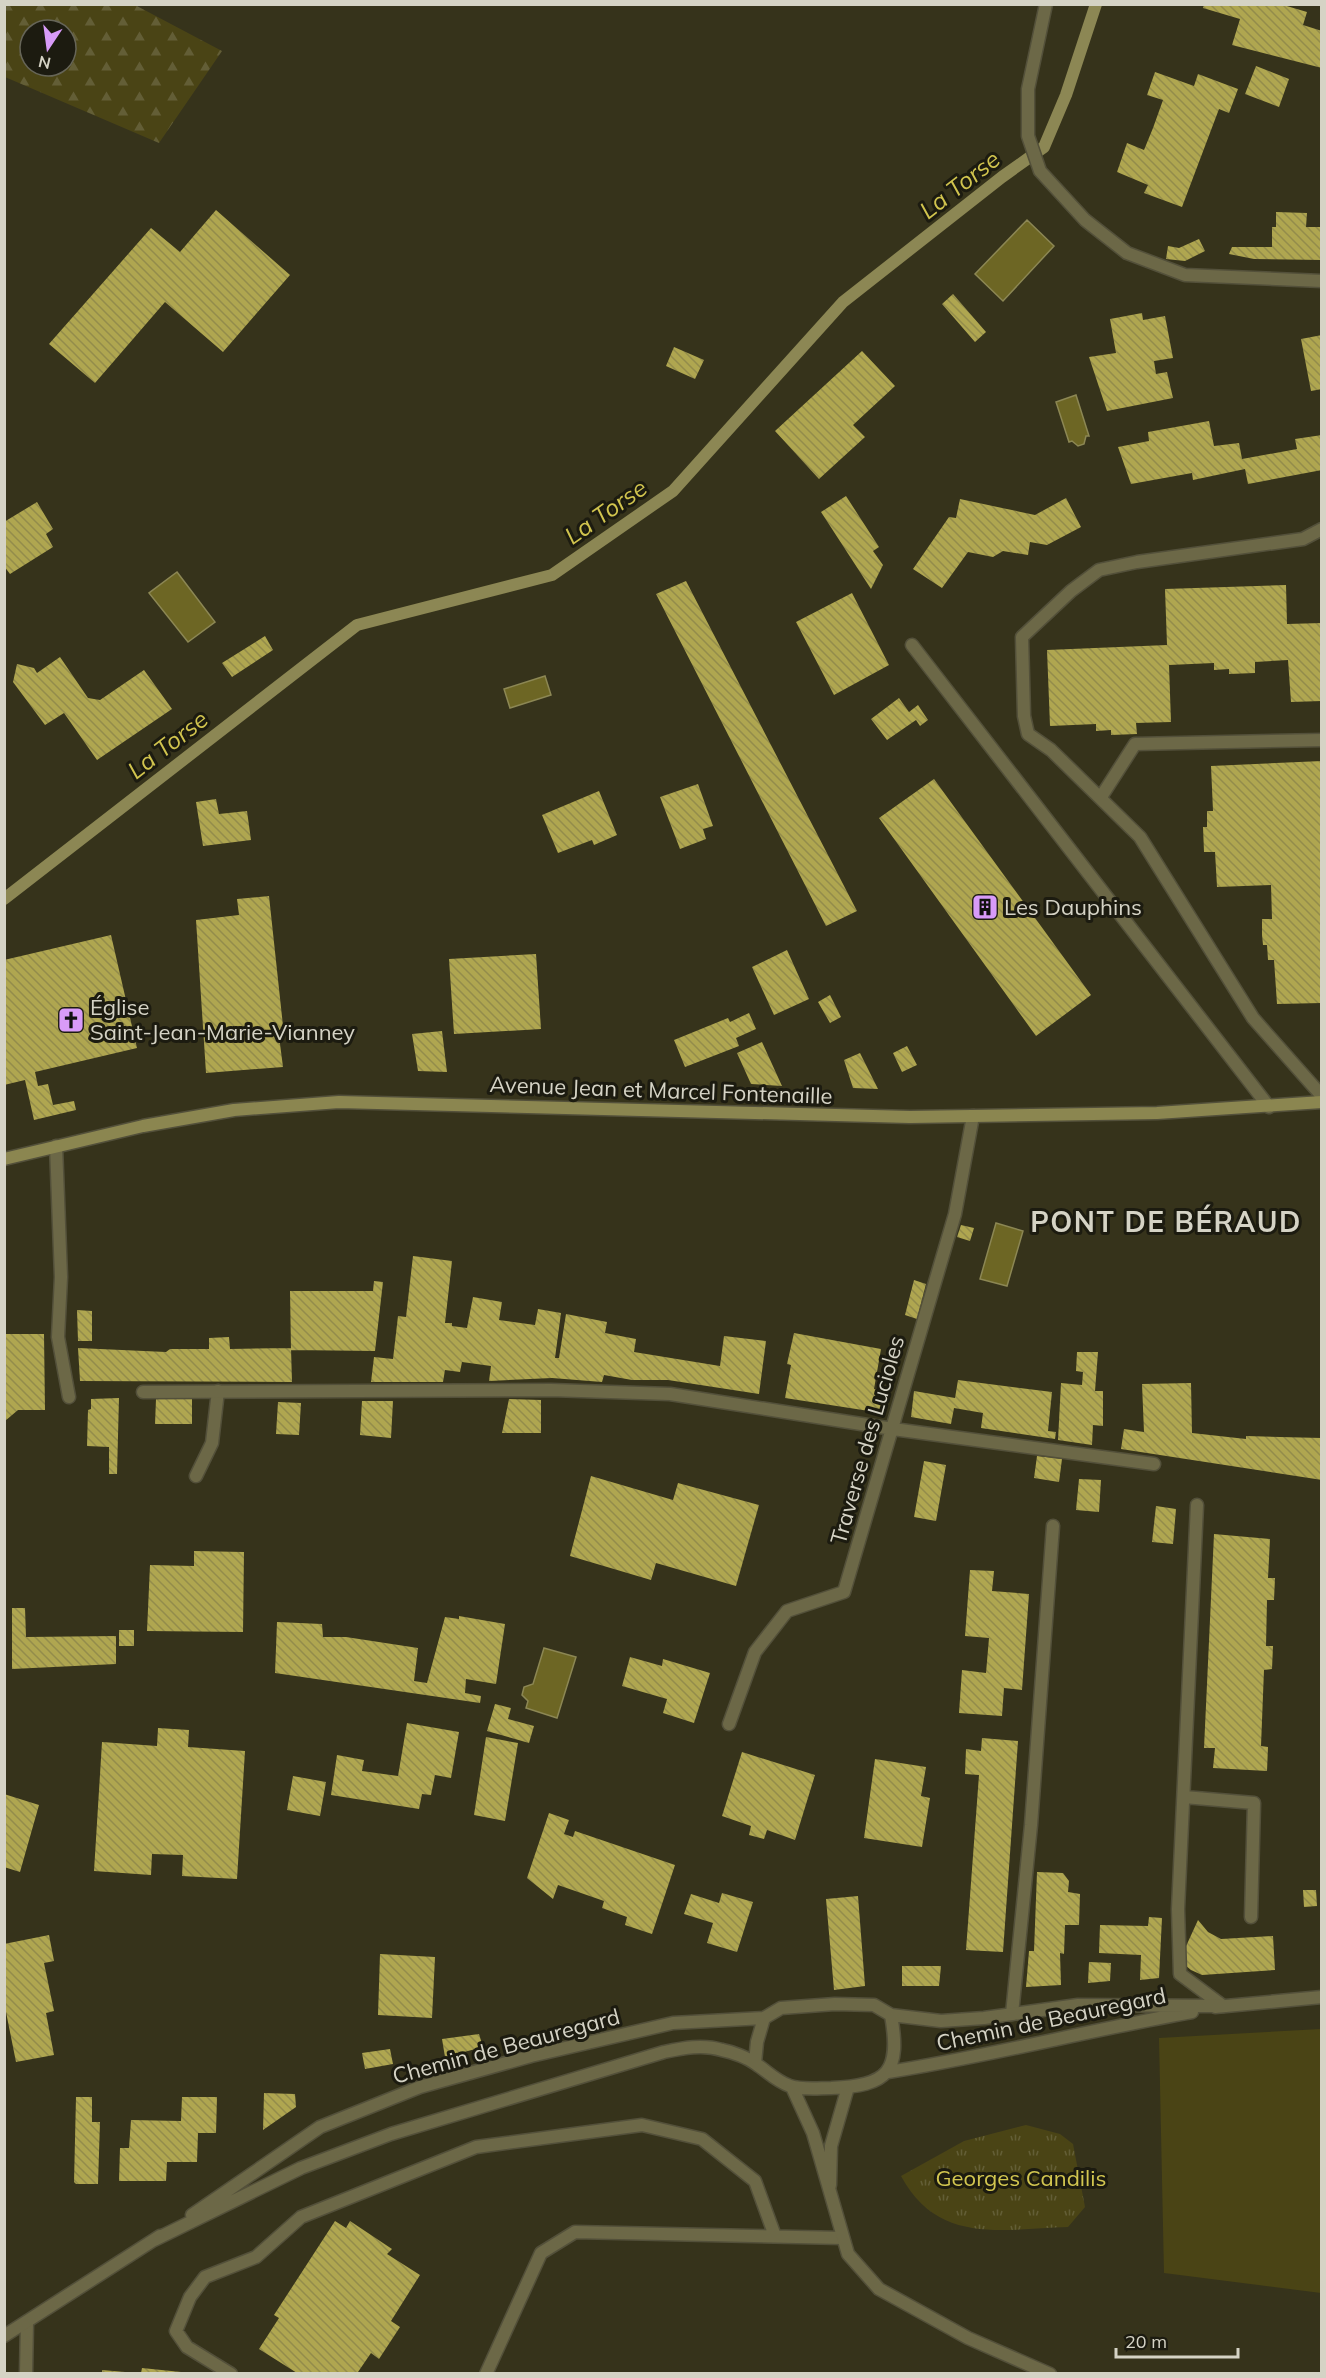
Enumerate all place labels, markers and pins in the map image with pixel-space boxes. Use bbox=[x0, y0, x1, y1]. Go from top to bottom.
building icon: Les Dauphins bbox=[970, 892, 1000, 922]
place label: Les Dauphins bbox=[1004, 893, 1142, 921]
place label: Église Saint-Jean-Marie-Vianney bbox=[90, 993, 355, 1046]
church icon: Église Saint-Jean-Marie-Vianney bbox=[56, 1005, 86, 1035]

